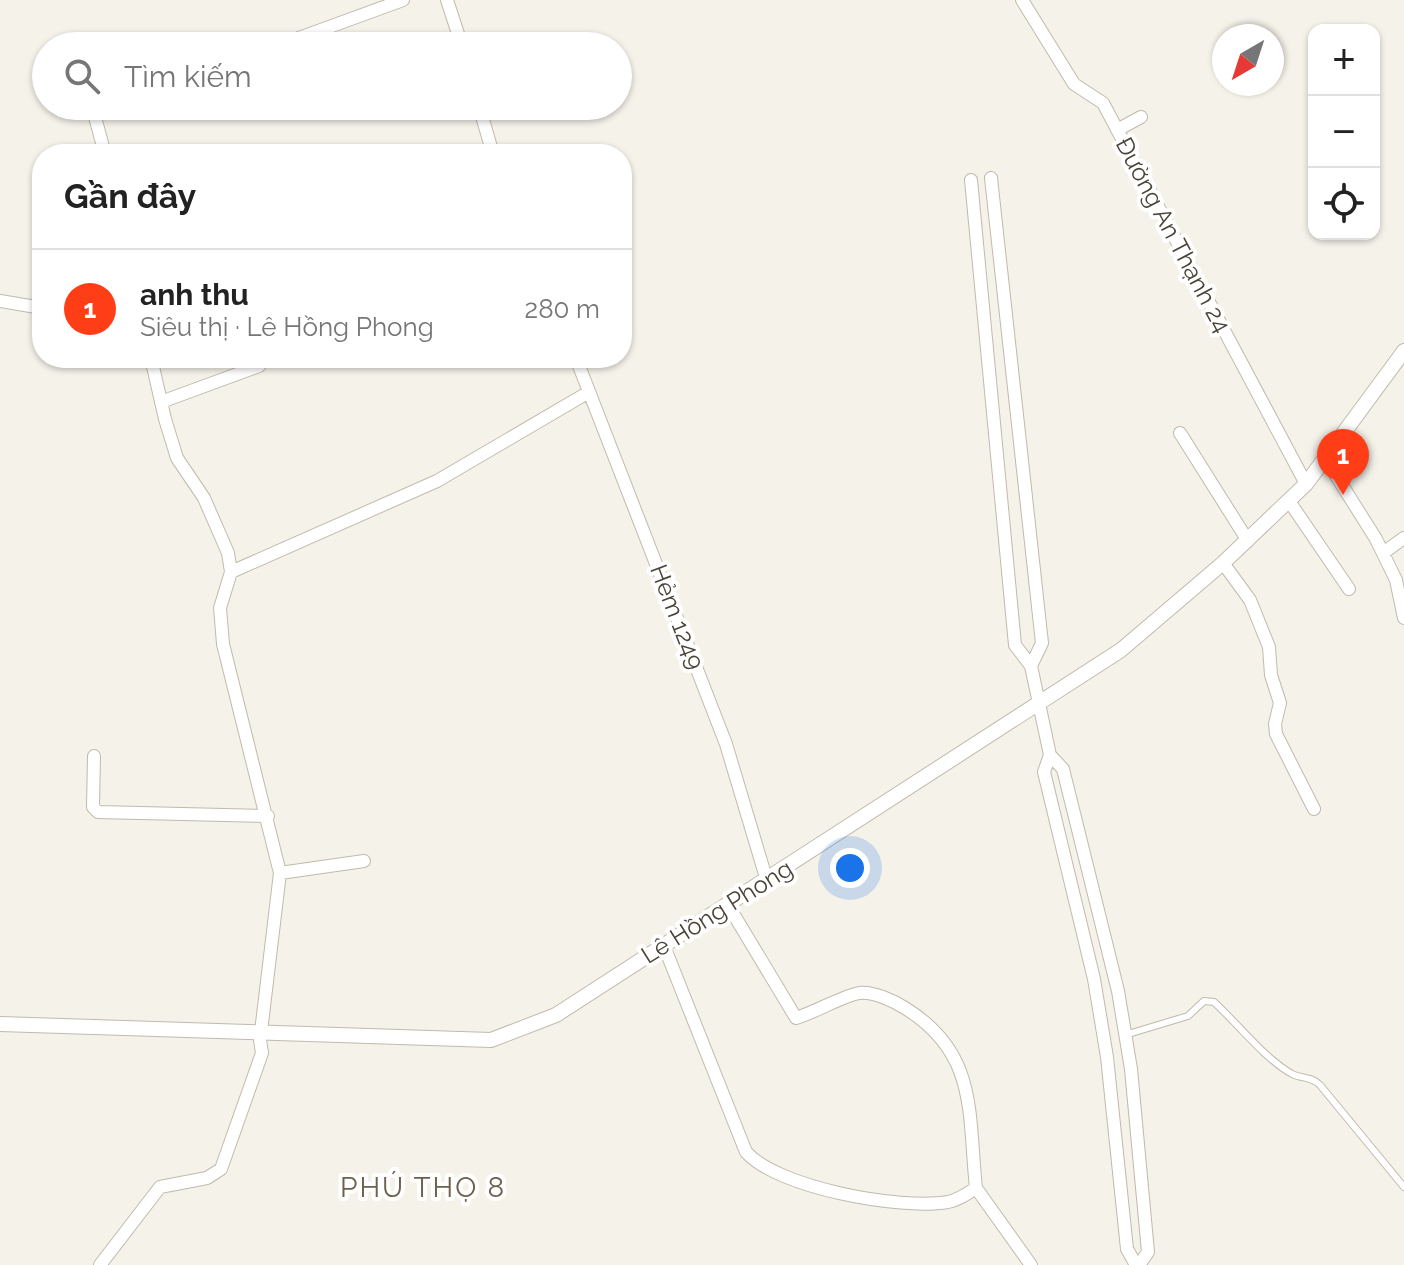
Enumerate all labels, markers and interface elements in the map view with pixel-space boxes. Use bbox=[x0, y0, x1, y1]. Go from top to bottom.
north arrow bbox=[1212, 24, 1284, 96]
map controls bbox=[1308, 24, 1380, 240]
button: + bbox=[1308, 24, 1380, 96]
search box bbox=[32, 32, 632, 120]
icon: search bbox=[60, 54, 104, 98]
text: Tìm kiếm bbox=[124, 59, 252, 94]
button: − bbox=[1308, 96, 1380, 168]
street label: Đường An Thạnh 24 bbox=[1110, 132, 1237, 337]
button: locate bbox=[1308, 168, 1380, 240]
text: Gần đây bbox=[64, 176, 196, 216]
text: anh thu bbox=[140, 277, 249, 312]
text: 1 bbox=[84, 294, 96, 324]
text: 280 m bbox=[525, 294, 600, 324]
text: Siêu thị · Lê Hồng Phong bbox=[140, 312, 434, 342]
pin: 1 bbox=[1317, 429, 1369, 495]
street label: Hẻm 1249 bbox=[644, 560, 711, 673]
your location bbox=[830, 848, 870, 888]
street label: Lê Hồng Phong bbox=[636, 853, 798, 970]
district label: PHÚ THỌ 8 bbox=[340, 1171, 506, 1204]

